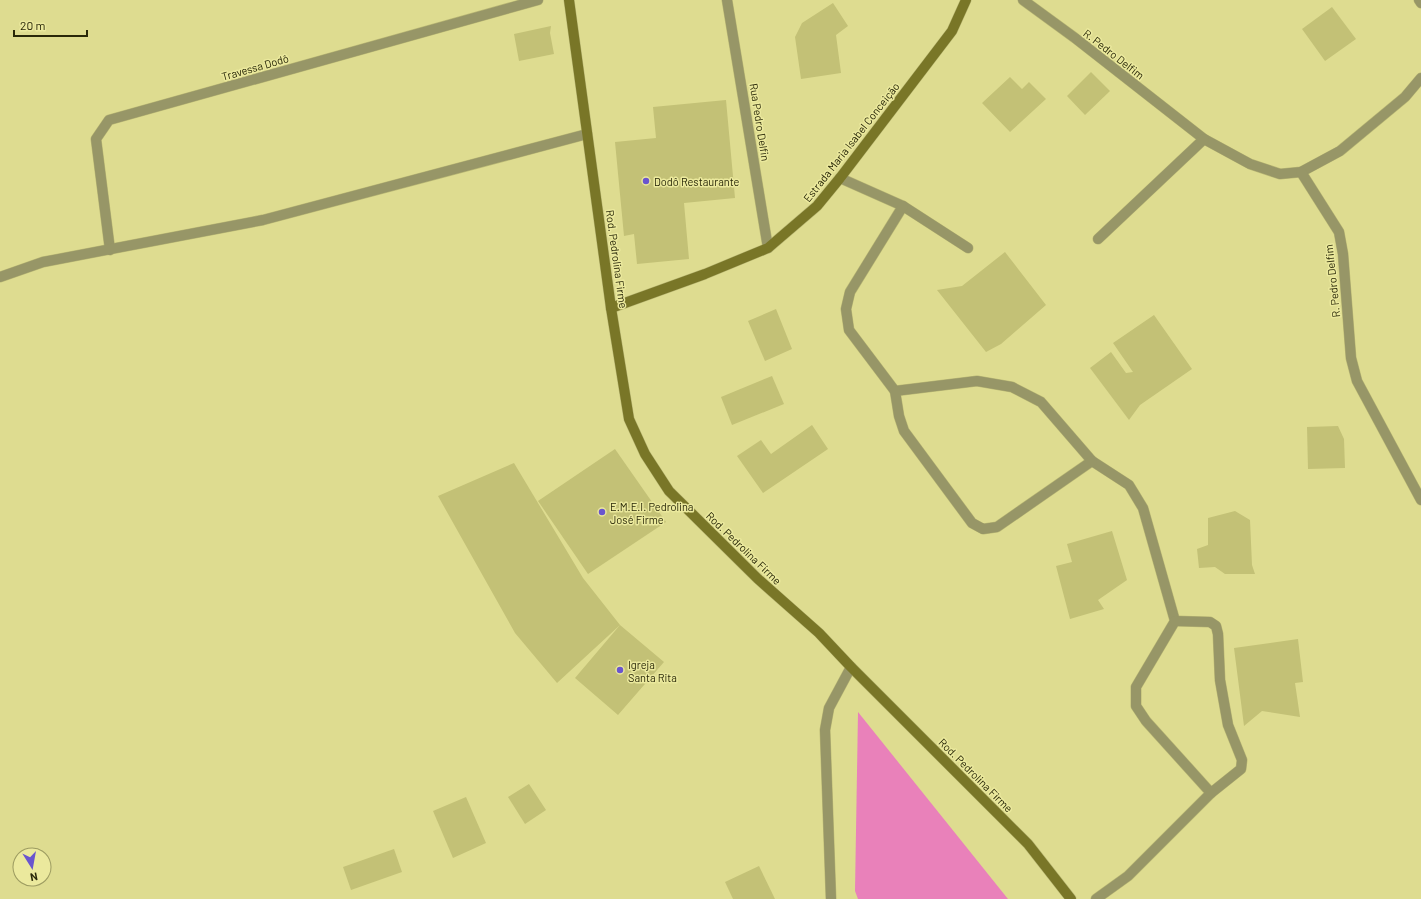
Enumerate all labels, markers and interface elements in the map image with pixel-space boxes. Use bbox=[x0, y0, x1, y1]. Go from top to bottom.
scale bar bbox=[14, 12, 87, 38]
text: 20 m bbox=[20, 18, 46, 32]
street label: R. Pedro Delfim bbox=[1081, 26, 1147, 82]
street label: Travessa Dodô bbox=[220, 51, 290, 83]
street label: Estrada Maria Isabel Conceição bbox=[800, 80, 902, 204]
street label: Rua Pedro Delfin bbox=[747, 82, 773, 162]
place label: Dodô Restaurante bbox=[654, 175, 740, 188]
marker: Dodô Restaurante bbox=[641, 176, 651, 186]
street label: Rod. Pedrolina Firme bbox=[604, 209, 630, 309]
street label: R. Pedro Delfim bbox=[1322, 244, 1342, 318]
place label: E.M.E.I. Pedrolina José Firme bbox=[610, 500, 693, 526]
marker: E.M.E.I. Pedrolina José Firme bbox=[597, 507, 607, 517]
street label: Rod. Pedrolina Firme bbox=[704, 509, 784, 587]
place label: Igreja Santa Rita bbox=[628, 658, 677, 684]
marker: Igreja Santa Rita bbox=[615, 665, 625, 675]
street label: Rod. Pedrolina Firme bbox=[936, 735, 1016, 815]
north arrow bbox=[12, 847, 52, 887]
text: N bbox=[29, 870, 39, 884]

